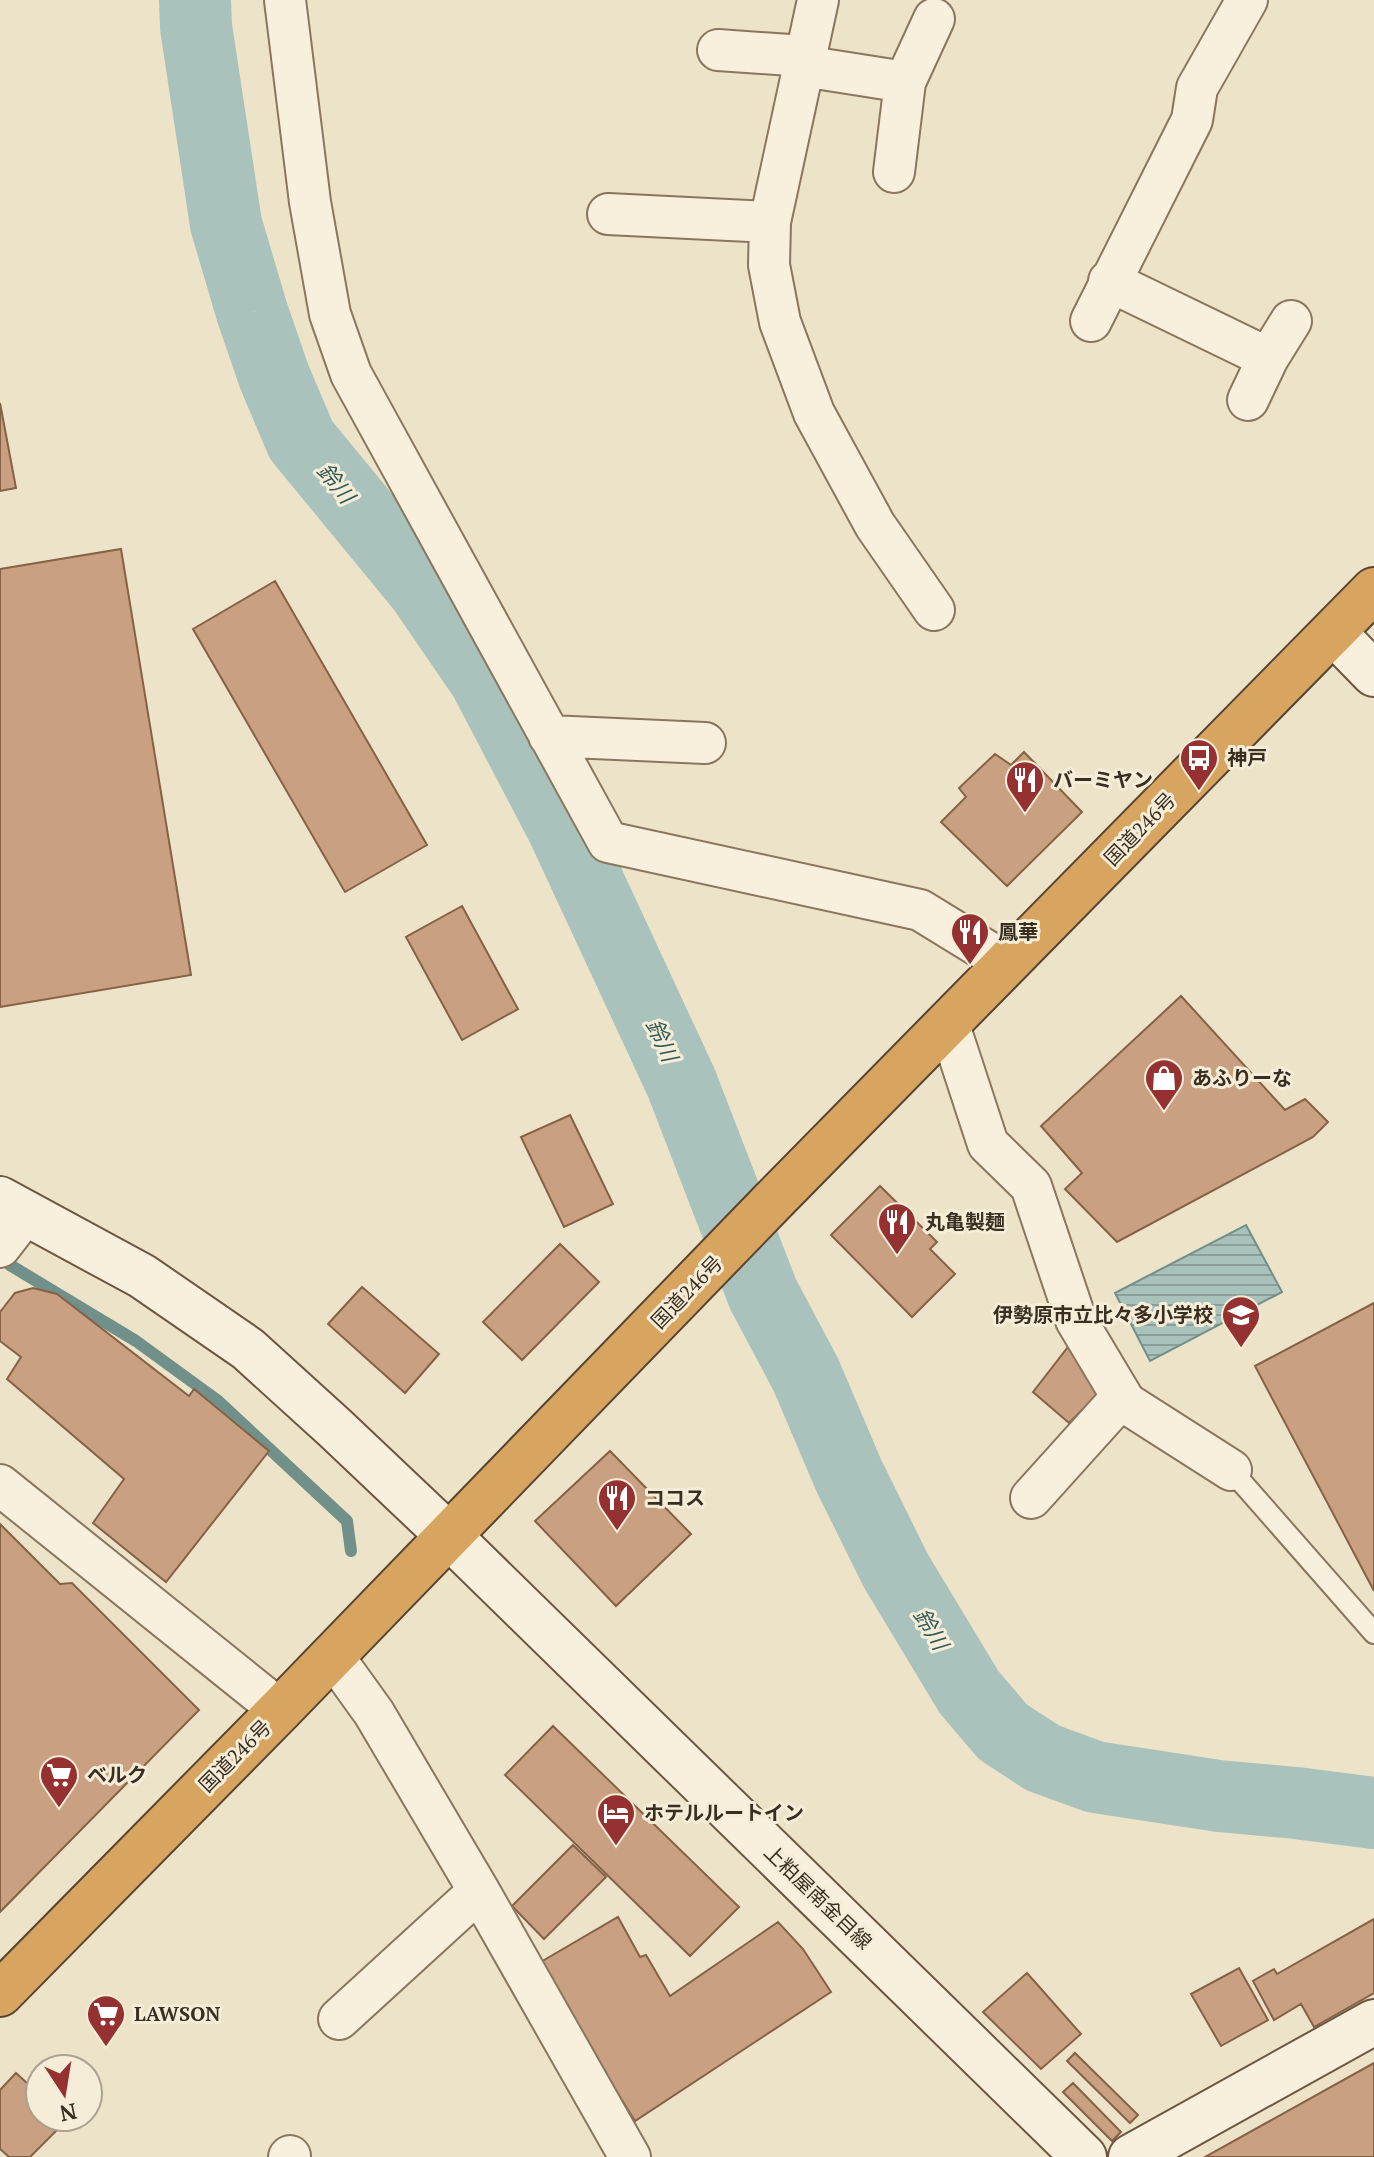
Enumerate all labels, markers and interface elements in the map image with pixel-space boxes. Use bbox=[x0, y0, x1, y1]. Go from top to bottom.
water label: 鈴川 bbox=[311, 456, 363, 510]
bus stop icon: 神戸 bbox=[1178, 737, 1220, 792]
place label: 神戸 bbox=[1227, 744, 1267, 771]
restaurant icon: バーミヤン bbox=[1004, 759, 1046, 814]
place label: バーミヤン bbox=[1053, 766, 1153, 793]
street label: 国道246号 bbox=[1098, 786, 1181, 871]
restaurant icon: 鳳華 bbox=[949, 911, 991, 966]
place label: 鳳華 bbox=[998, 918, 1038, 945]
water label: 鈴川 bbox=[640, 1014, 686, 1068]
shop icon: あふりーな bbox=[1143, 1057, 1185, 1112]
place label: あふりーな bbox=[1192, 1064, 1292, 1091]
restaurant icon: 丸亀製麺 bbox=[876, 1201, 918, 1256]
place label: 丸亀製麺 bbox=[925, 1208, 1005, 1235]
street label: 国道246号 bbox=[645, 1249, 728, 1334]
school or university icon: 伊勢原市立比々多小学校 bbox=[1220, 1294, 1262, 1349]
place label: 伊勢原市立比々多小学校 bbox=[993, 1301, 1213, 1328]
restaurant icon: ココス bbox=[596, 1477, 638, 1532]
place label: ココス bbox=[645, 1484, 705, 1511]
water label: 鈴川 bbox=[908, 1602, 956, 1657]
street label: 国道246号 bbox=[193, 1714, 277, 1798]
supermarket icon: ベルク bbox=[38, 1754, 80, 1809]
place label: ベルク bbox=[87, 1761, 147, 1788]
hotel icon: ホテルルートイン bbox=[595, 1792, 637, 1847]
place label: ホテルルートイン bbox=[644, 1799, 804, 1826]
street label: 上粕屋南金目線 bbox=[759, 1838, 878, 1955]
supermarket icon: LAWSON bbox=[85, 1993, 127, 2048]
place label: LAWSON bbox=[134, 2000, 220, 2027]
north arrow bbox=[24, 2053, 104, 2133]
text: N bbox=[57, 2097, 79, 2129]

